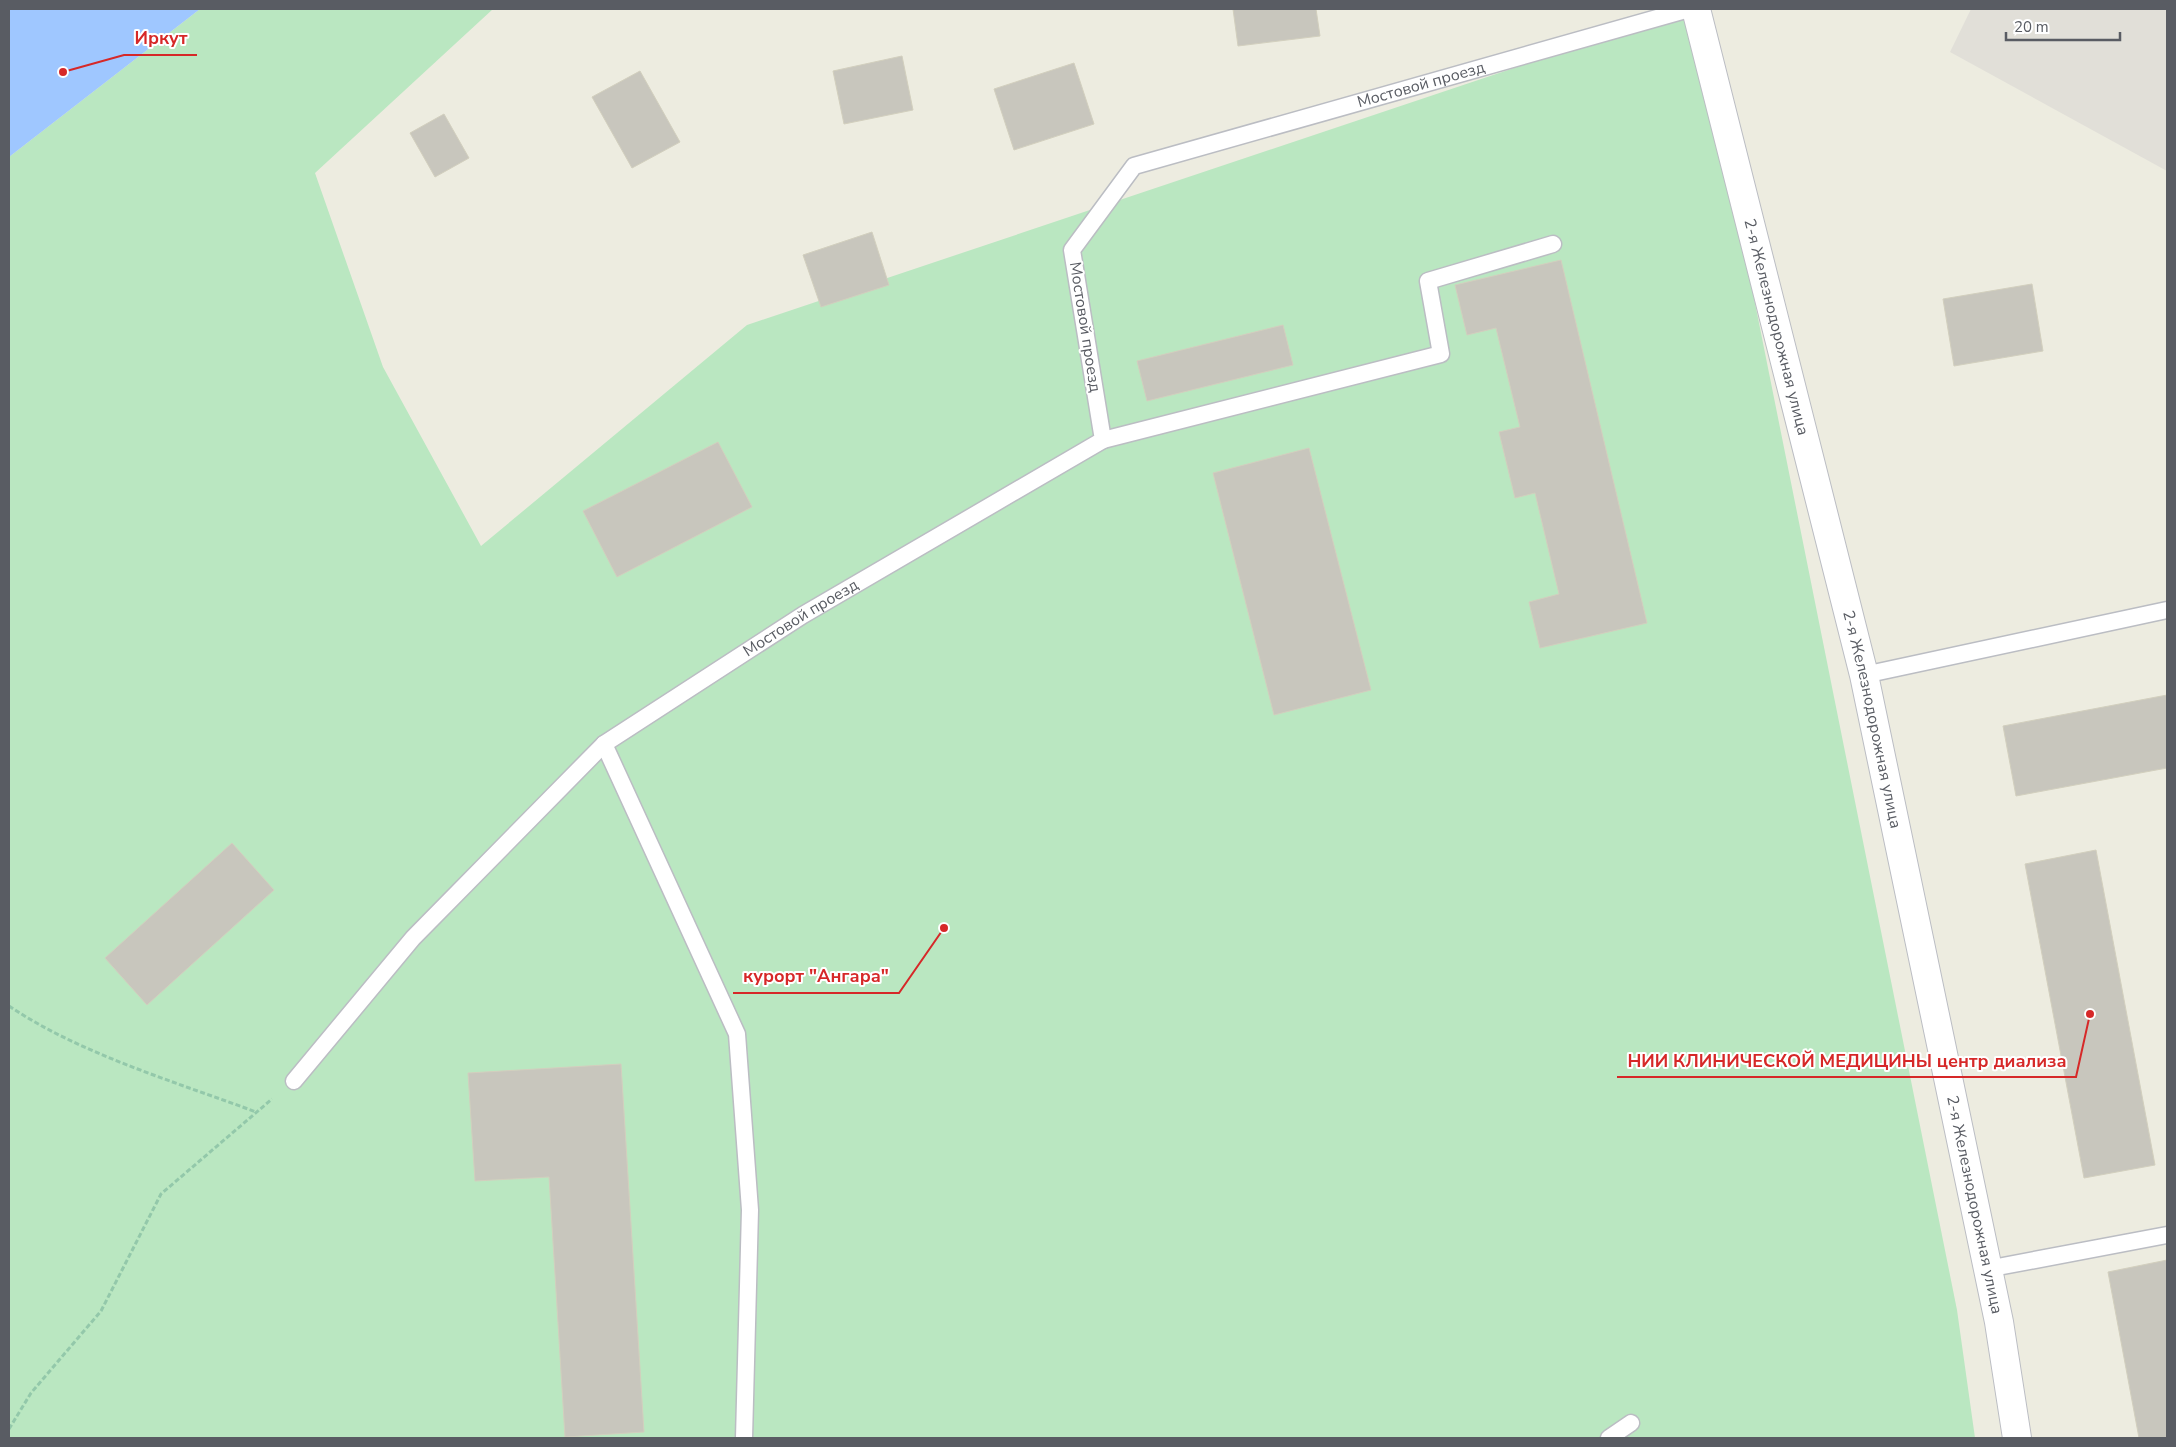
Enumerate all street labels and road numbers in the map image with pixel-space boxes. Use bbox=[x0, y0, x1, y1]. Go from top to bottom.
street label: Мостовой проезд bbox=[1355, 56, 1488, 113]
street label: 2-я Железнодорожная улица bbox=[1738, 216, 1814, 438]
street label: Мостовой проезд bbox=[1064, 260, 1106, 394]
street label: Мостовой проезд bbox=[739, 574, 863, 662]
street label: 2-я Железнодорожная улица bbox=[1837, 608, 1907, 830]
street label: 2-я Железнодорожная улица bbox=[1941, 1094, 2008, 1316]

